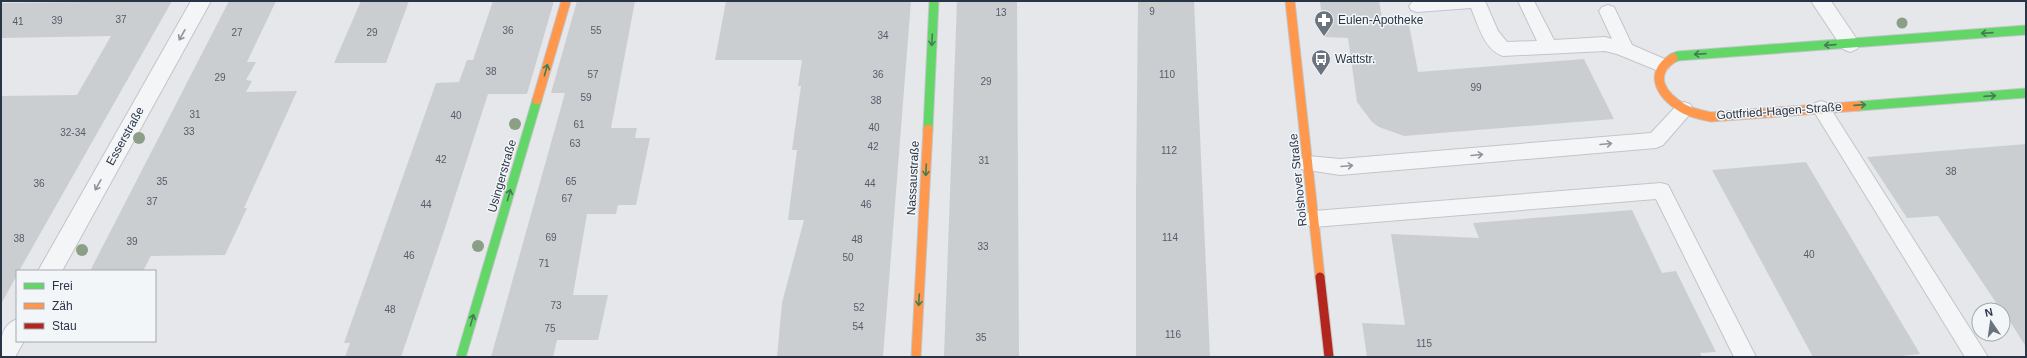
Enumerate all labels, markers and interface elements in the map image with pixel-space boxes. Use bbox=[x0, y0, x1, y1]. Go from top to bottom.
house number: 9 bbox=[1149, 6, 1155, 17]
house number: 13 bbox=[995, 7, 1007, 18]
pharmacy icon: Eulen-Apotheke bbox=[1313, 9, 1335, 37]
place label: Eulen-Apotheke bbox=[1338, 13, 1424, 27]
house number: 37 bbox=[115, 14, 127, 25]
house number: 39 bbox=[51, 15, 63, 26]
house number: 41 bbox=[12, 16, 24, 27]
house number: 36 bbox=[502, 25, 514, 36]
house number: 55 bbox=[590, 25, 602, 36]
house number: 27 bbox=[231, 27, 243, 38]
house number: 29 bbox=[366, 27, 378, 38]
one-way arrow bbox=[177, 29, 185, 41]
house number: 34 bbox=[877, 30, 889, 41]
one-way arrow bbox=[1981, 30, 1994, 37]
one-way arrow bbox=[929, 33, 936, 46]
one-way arrow bbox=[1824, 42, 1837, 49]
bus stop icon: Wattstr. bbox=[1310, 48, 1332, 76]
one-way arrow bbox=[1694, 51, 1707, 58]
place label: Wattstr. bbox=[1335, 52, 1375, 66]
one-way arrow bbox=[543, 64, 550, 77]
house number: 38 bbox=[485, 66, 497, 77]
house number: 57 bbox=[587, 69, 599, 80]
house number: 36 bbox=[872, 69, 884, 80]
house number: 110 bbox=[1159, 69, 1175, 80]
house number: 29 bbox=[214, 72, 226, 83]
house number: 29 bbox=[980, 76, 992, 87]
house number: 99 bbox=[1470, 82, 1482, 93]
house number: 59 bbox=[580, 92, 592, 103]
one-way arrow bbox=[1983, 92, 1996, 99]
house number: 38 bbox=[870, 95, 882, 106]
street label: Gottfried-Hagen-Straße bbox=[1716, 100, 1842, 122]
one-way arrow bbox=[1853, 102, 1866, 109]
street label: Esserstraße bbox=[103, 104, 147, 168]
house number: 31 bbox=[189, 109, 201, 120]
house number: 40 bbox=[450, 110, 462, 121]
house number: 61 bbox=[573, 119, 585, 130]
house number: 40 bbox=[868, 122, 880, 133]
house number: 33 bbox=[183, 126, 195, 137]
house number: 32-34 bbox=[60, 127, 86, 138]
street label: Rolshover Straße bbox=[1286, 133, 1310, 227]
street label: Usingerstraße bbox=[485, 138, 519, 214]
house number: 63 bbox=[569, 138, 581, 149]
street label: Nassaustraße bbox=[904, 140, 922, 216]
house number: 42 bbox=[867, 141, 879, 152]
one-way arrow bbox=[1599, 141, 1612, 148]
house number: 112 bbox=[1161, 145, 1177, 156]
one-way arrow bbox=[1470, 152, 1483, 159]
house number: 42 bbox=[435, 154, 447, 165]
house number: 31 bbox=[978, 155, 990, 166]
one-way arrow bbox=[1340, 162, 1353, 170]
one-way arrow bbox=[922, 163, 929, 176]
house number: 38 bbox=[1945, 166, 1957, 177]
house number: 35 bbox=[156, 176, 168, 187]
house number: 65 bbox=[565, 176, 577, 187]
house number: 36 bbox=[33, 178, 45, 189]
house number: 44 bbox=[864, 178, 876, 189]
one-way arrow bbox=[93, 179, 101, 191]
one-way arrow bbox=[506, 189, 513, 202]
house number: 67 bbox=[561, 193, 573, 204]
house number: 37 bbox=[146, 196, 158, 207]
house number: 44 bbox=[420, 199, 432, 210]
house number: 46 bbox=[860, 199, 872, 210]
house number: 69 bbox=[545, 232, 557, 243]
house number: 114 bbox=[1162, 232, 1178, 243]
house number: 38 bbox=[13, 233, 25, 244]
house number: 48 bbox=[851, 234, 863, 245]
house number: 39 bbox=[126, 236, 138, 247]
house number: 33 bbox=[977, 241, 989, 252]
house number: 40 bbox=[1803, 249, 1815, 260]
house number: 46 bbox=[403, 250, 415, 261]
house number: 50 bbox=[842, 252, 854, 263]
house number: 71 bbox=[538, 258, 550, 269]
legend bbox=[16, 270, 156, 342]
text: Frei bbox=[52, 279, 73, 293]
one-way arrow bbox=[916, 293, 923, 306]
text: Zäh bbox=[52, 299, 73, 313]
house number: 73 bbox=[550, 300, 562, 311]
house number: 52 bbox=[853, 302, 865, 313]
north arrow bbox=[1971, 302, 2011, 342]
house number: 48 bbox=[384, 304, 396, 315]
text: N bbox=[1984, 306, 1994, 319]
one-way arrow bbox=[469, 313, 476, 326]
text: Stau bbox=[52, 319, 77, 333]
house number: 54 bbox=[852, 321, 864, 332]
house number: 75 bbox=[544, 323, 556, 334]
house number: 116 bbox=[1165, 329, 1181, 340]
house number: 35 bbox=[975, 332, 987, 343]
house number: 115 bbox=[1416, 338, 1432, 349]

